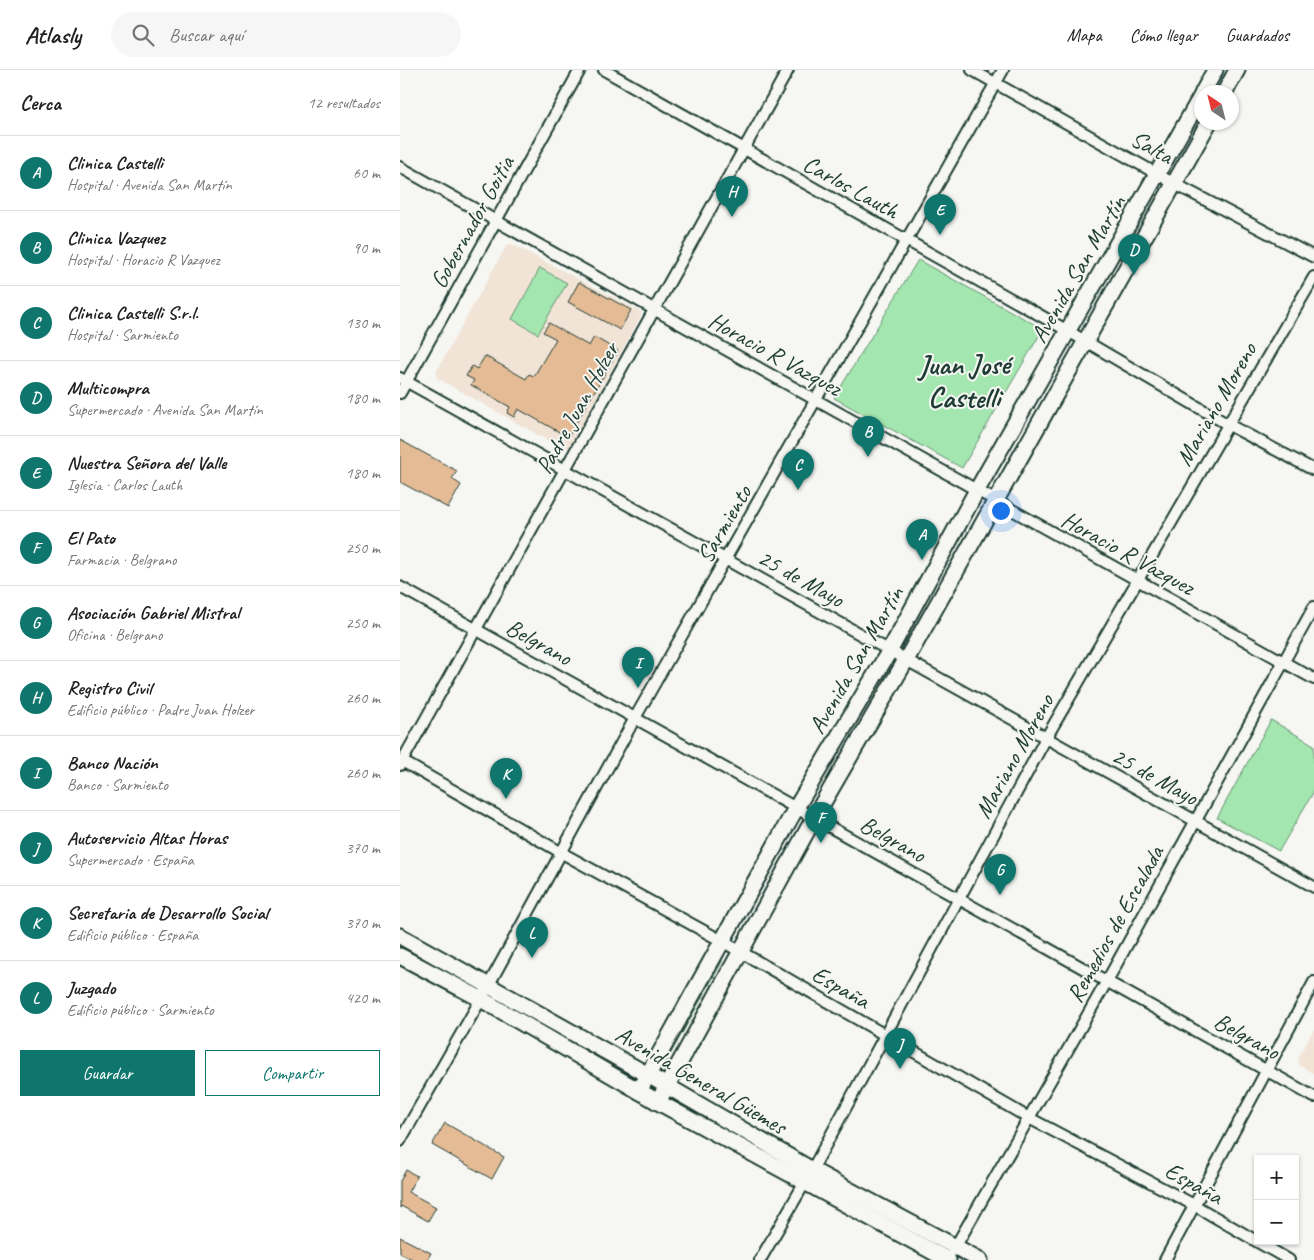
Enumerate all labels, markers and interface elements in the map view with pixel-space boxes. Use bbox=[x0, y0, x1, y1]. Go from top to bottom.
search box bbox=[111, 12, 461, 57]
text: Atlasly bbox=[25, 20, 81, 50]
icon: search bbox=[129, 21, 157, 49]
text: Buscar aquí bbox=[169, 23, 244, 47]
text: Mapa bbox=[1067, 24, 1102, 46]
text: Cómo llegar bbox=[1130, 24, 1198, 46]
text: Guardados bbox=[1226, 24, 1289, 46]
north arrow bbox=[1194, 85, 1239, 130]
text: Cerca bbox=[20, 90, 61, 116]
text: 12 resultados bbox=[307, 93, 380, 113]
street label: Salta bbox=[1126, 123, 1180, 171]
street label: Carlos Lauth bbox=[798, 148, 905, 226]
street label: Gobernador Goitia bbox=[423, 149, 521, 293]
text: Clinica Castelli bbox=[67, 151, 163, 175]
text: A bbox=[32, 163, 40, 183]
text: 60 m bbox=[353, 163, 380, 183]
text: Hospital · Avenida San Martín bbox=[67, 175, 232, 195]
pin: H bbox=[716, 176, 748, 217]
street label: Avenida San Martín bbox=[1024, 189, 1133, 348]
pin: E bbox=[924, 194, 956, 235]
text: Clinica Vazquez bbox=[67, 226, 165, 250]
pin: D bbox=[1118, 234, 1150, 275]
text: B bbox=[32, 238, 40, 258]
text: 90 m bbox=[353, 238, 380, 258]
text: Hospital · Horacio R Vazquez bbox=[67, 250, 220, 270]
text: Clinica Castelli S.r.l. bbox=[67, 301, 198, 325]
street label: Horacio R Vazquez bbox=[703, 305, 848, 404]
text: C bbox=[32, 313, 40, 333]
text: 130 m bbox=[346, 313, 380, 333]
text: Hospital · Sarmiento bbox=[67, 325, 178, 345]
street label: Padre Juan Holzer bbox=[529, 335, 627, 479]
street label: Mariano Moreno bbox=[1169, 336, 1264, 471]
district label: Juan José Castelli bbox=[917, 346, 1014, 416]
text: Multicompra bbox=[67, 376, 149, 400]
text: D bbox=[31, 388, 41, 408]
text: 180 m bbox=[346, 388, 380, 408]
text: Supermercado · Avenida San Martín bbox=[67, 400, 263, 420]
pin: B bbox=[852, 416, 884, 457]
pin: C bbox=[782, 449, 814, 490]
text: Nuestra Señora del Valle bbox=[67, 451, 226, 475]
text: E bbox=[32, 463, 40, 483]
text: 180 m bbox=[346, 463, 380, 483]
text: Iglesia · Carlos Lauth bbox=[67, 475, 182, 495]
street label: Sarmiento bbox=[690, 478, 759, 568]
your location bbox=[988, 498, 1014, 524]
street label: Horacio R Vazquez bbox=[1056, 504, 1201, 603]
pin: A bbox=[906, 519, 938, 560]
text: El Pato bbox=[67, 526, 115, 550]
text: F bbox=[32, 538, 40, 558]
text: 250 m bbox=[346, 538, 380, 558]
street label: 25 de Mayo bbox=[753, 542, 851, 615]
text: Farmacia · Belgrano bbox=[67, 550, 177, 570]
street label: Avenida San Martín bbox=[802, 580, 911, 739]
text: Asociación Gabriel Mistral bbox=[67, 601, 239, 625]
street label: Belgrano bbox=[501, 612, 578, 673]
text: G bbox=[32, 613, 40, 633]
text: 250 m bbox=[346, 613, 380, 633]
text: Oficina · Belgrano bbox=[67, 625, 162, 645]
pin: I bbox=[622, 647, 654, 688]
text: Registro Civil bbox=[67, 676, 152, 700]
street label: Mariano Moreno bbox=[968, 687, 1061, 823]
text: H bbox=[31, 688, 41, 708]
text: 260 m bbox=[346, 688, 380, 708]
text: Edificio público · Padre Juan Holzer bbox=[67, 700, 254, 720]
street label: 25 de Mayo bbox=[1107, 740, 1205, 813]
text: Banco Nación bbox=[67, 751, 158, 775]
pin: K bbox=[490, 758, 522, 799]
text: I bbox=[33, 763, 39, 783]
text: 260 m bbox=[346, 763, 380, 783]
text: Banco · Sarmiento bbox=[67, 775, 168, 795]
pin: F bbox=[805, 802, 837, 843]
street label: Belgrano bbox=[855, 809, 932, 870]
text: Autoservicio Altas Horas bbox=[67, 826, 227, 850]
text: J bbox=[33, 838, 39, 858]
text: 370 m bbox=[346, 838, 380, 858]
street label: Remedios de Escalada bbox=[1060, 839, 1171, 1008]
text: Supermercado · España bbox=[67, 850, 194, 870]
pin: G bbox=[984, 854, 1016, 895]
text: Secretaria de Desarrollo Social bbox=[67, 901, 268, 925]
text: K bbox=[32, 913, 40, 933]
text: 370 m bbox=[346, 913, 380, 933]
pin: L bbox=[516, 917, 548, 958]
text: Edificio público · España bbox=[67, 925, 198, 945]
street label: España bbox=[807, 959, 877, 1016]
text: Juzgado bbox=[67, 976, 115, 1000]
text: L bbox=[33, 988, 39, 1008]
text: 420 m bbox=[346, 988, 380, 1008]
text: Edificio público · Sarmiento bbox=[67, 1000, 214, 1020]
street label: Belgrano bbox=[1209, 1006, 1286, 1067]
street label: Avenida General Güemes bbox=[610, 1019, 793, 1142]
pin: J bbox=[884, 1028, 916, 1069]
button: Guardar bbox=[20, 1050, 195, 1096]
button: Compartir bbox=[205, 1050, 380, 1096]
street label: España bbox=[1160, 1155, 1230, 1212]
map controls bbox=[1254, 1155, 1299, 1245]
button: + bbox=[1254, 1155, 1299, 1200]
button: − bbox=[1254, 1200, 1299, 1245]

